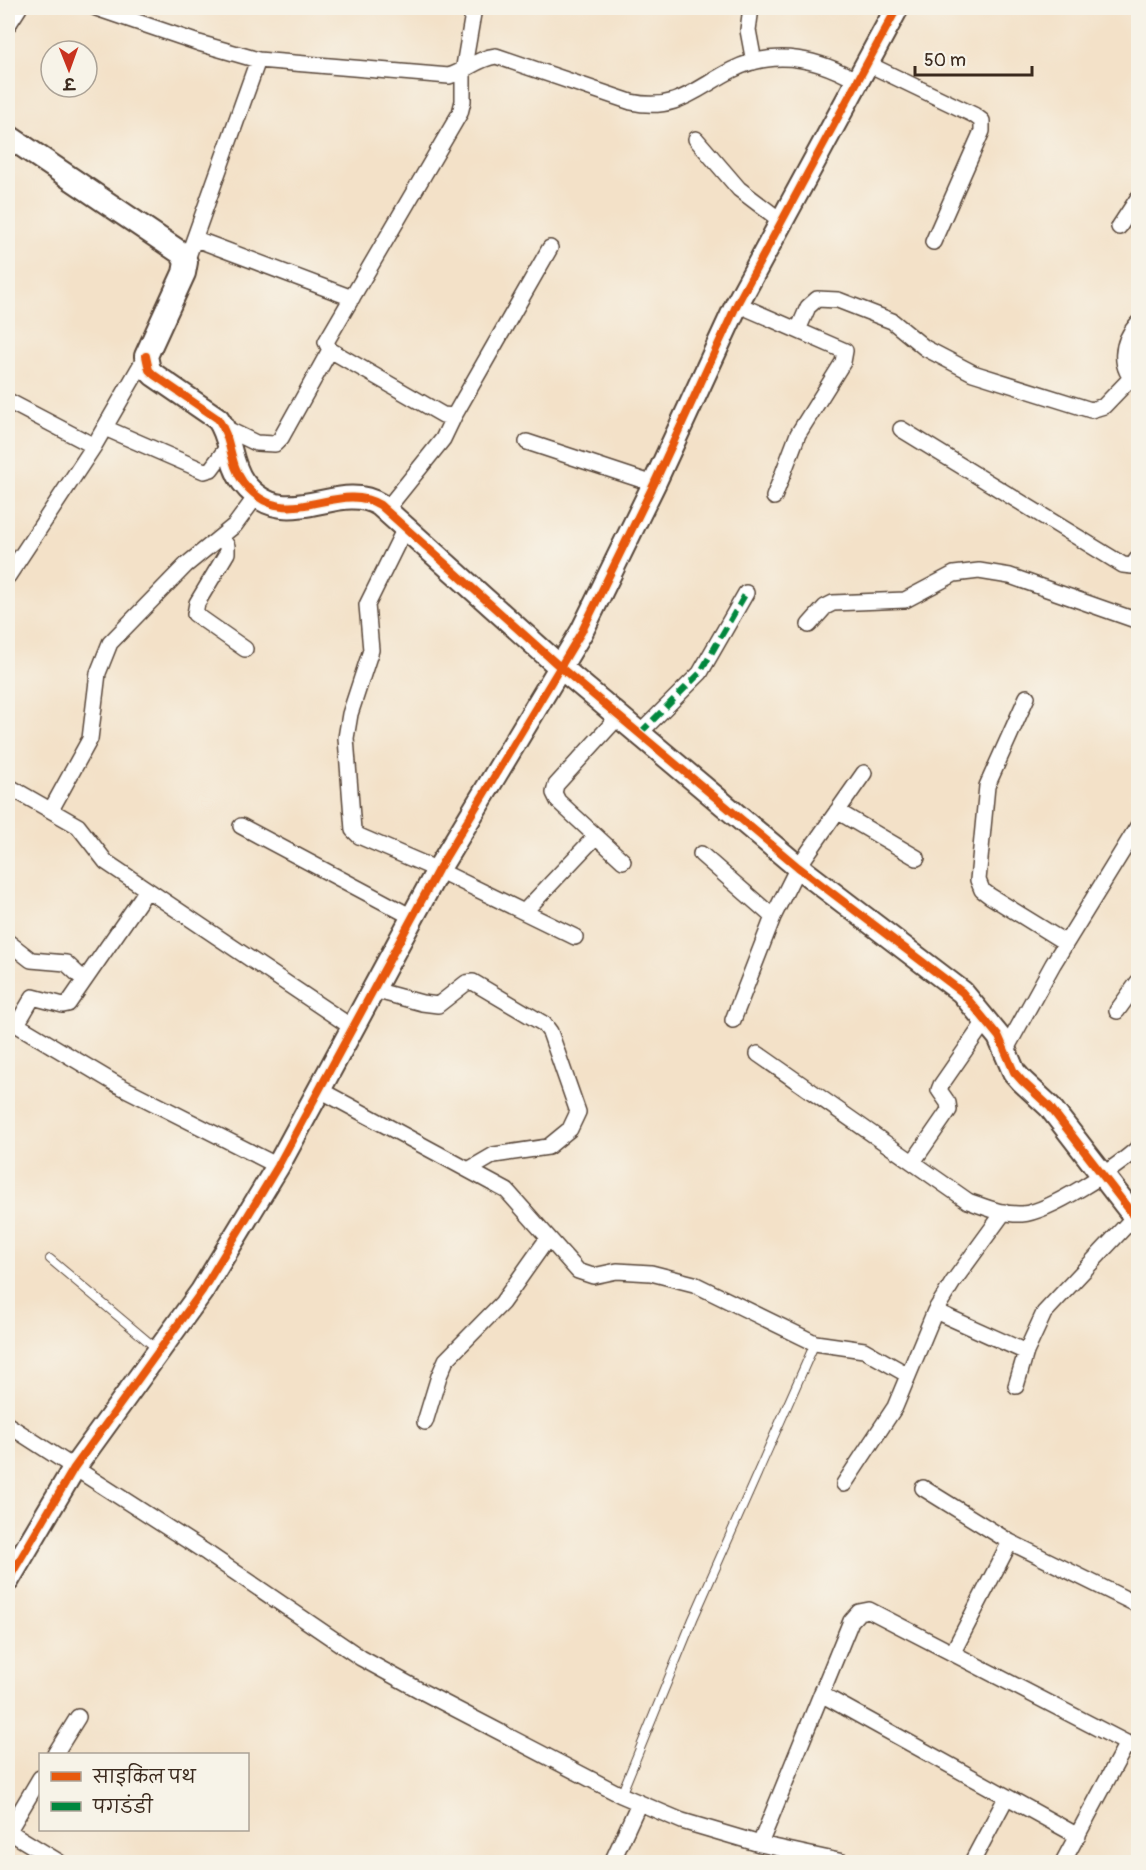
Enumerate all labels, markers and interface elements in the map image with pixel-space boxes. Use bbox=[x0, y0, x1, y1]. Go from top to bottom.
north arrow bbox=[39, 39, 99, 99]
scale bar bbox=[915, 39, 1032, 77]
text: 50 m bbox=[924, 49, 966, 72]
text: उ bbox=[62, 73, 77, 93]
legend bbox=[39, 1753, 249, 1831]
text: साइकिल पथ bbox=[92, 1763, 197, 1789]
text: पगडंडी bbox=[92, 1793, 153, 1819]

